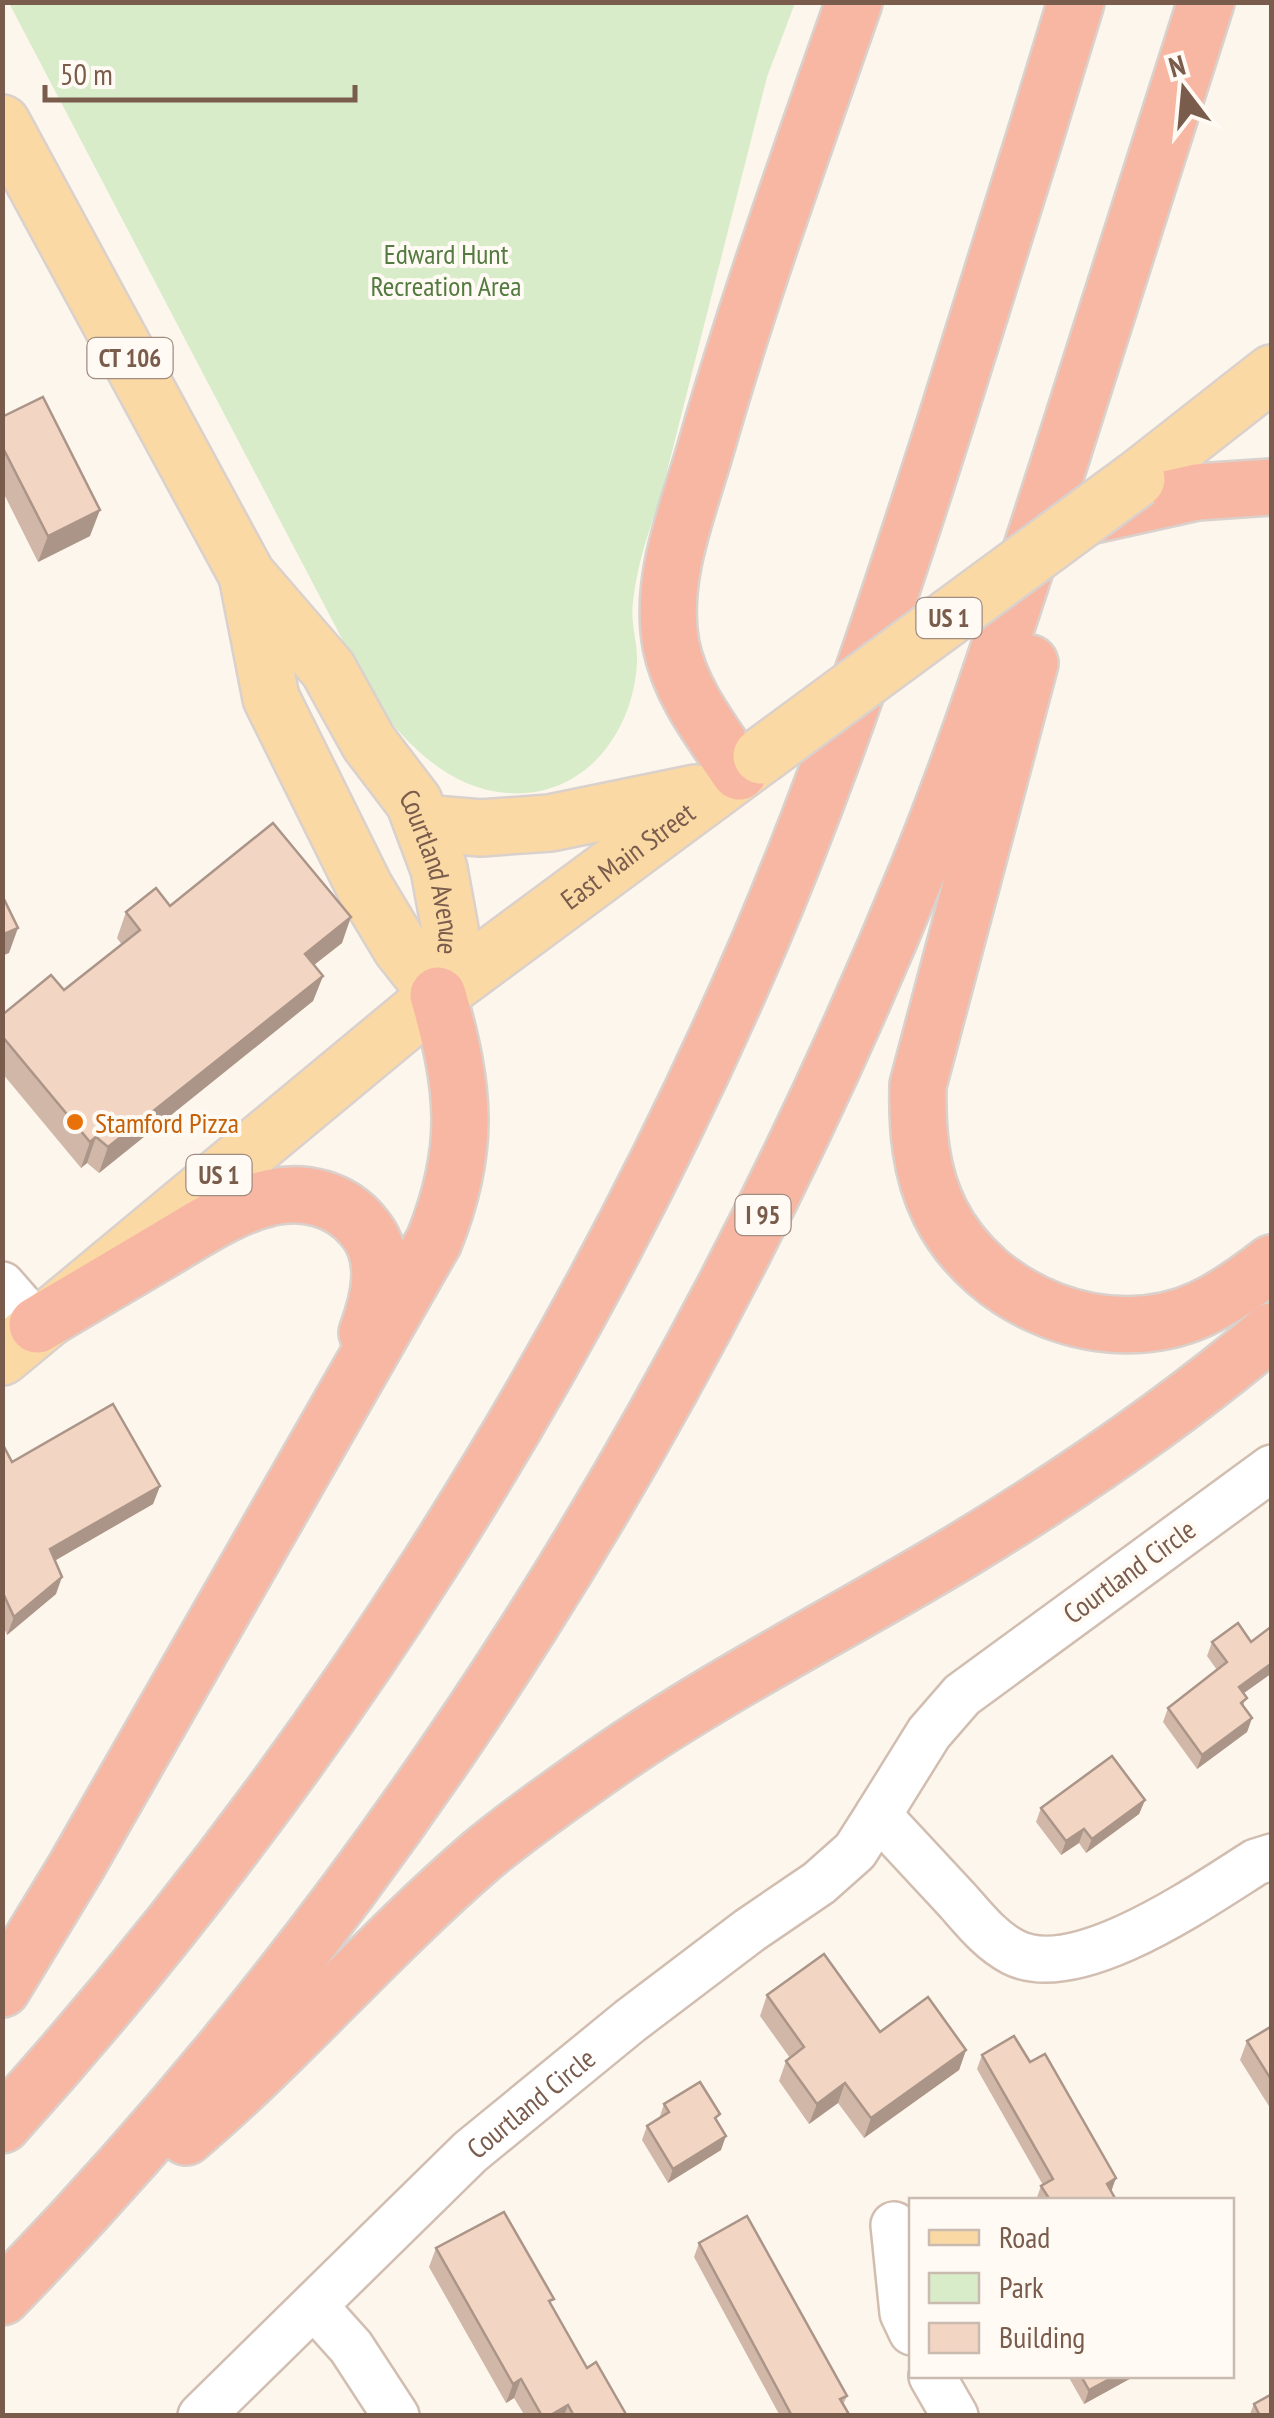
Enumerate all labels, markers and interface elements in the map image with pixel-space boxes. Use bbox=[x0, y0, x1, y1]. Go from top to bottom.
scale bar bbox=[45, 40, 355, 102]
north arrow bbox=[1134, 40, 1234, 140]
text: N bbox=[1165, 46, 1189, 85]
text: 50 m bbox=[60, 54, 113, 93]
park label: Edward Hunt Recreation Area bbox=[370, 235, 522, 304]
road number: CT 106 bbox=[88, 338, 172, 378]
road number: US 1 bbox=[916, 598, 982, 638]
street label: Courtland Avenue bbox=[392, 781, 469, 956]
street label: East Main Street bbox=[553, 793, 702, 917]
place label: Stamford Pizza bbox=[95, 1104, 239, 1141]
marker: Stamford Pizza bbox=[64, 1111, 86, 1133]
road number: US 1 bbox=[186, 1155, 252, 1195]
road number: I 95 bbox=[736, 1195, 790, 1235]
street label: Courtland Circle bbox=[1055, 1510, 1203, 1632]
street label: Courtland Circle bbox=[459, 2039, 602, 2166]
legend bbox=[909, 2198, 1234, 2378]
text: Road bbox=[999, 2217, 1050, 2256]
text: Park bbox=[999, 2267, 1044, 2306]
text: Building bbox=[999, 2317, 1085, 2356]

